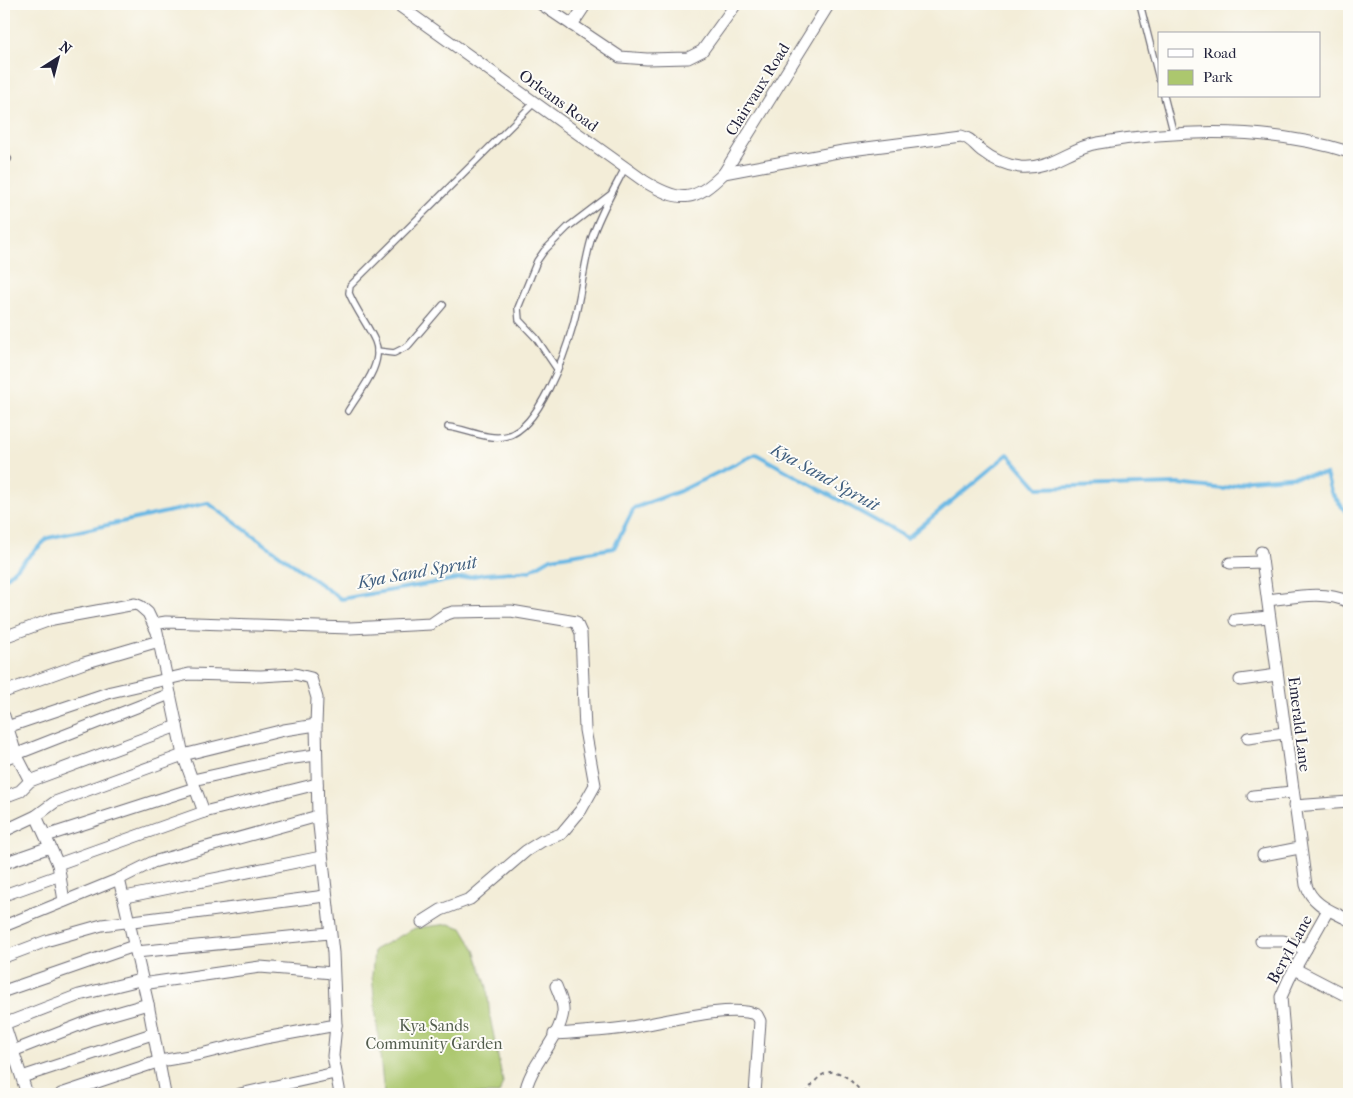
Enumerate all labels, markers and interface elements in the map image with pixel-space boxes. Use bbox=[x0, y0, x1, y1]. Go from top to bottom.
north arrow bbox=[32, 32, 82, 82]
legend bbox=[1158, 32, 1320, 98]
text: N bbox=[56, 38, 75, 58]
street label: Clairvaux Road bbox=[721, 39, 794, 139]
text: Road bbox=[1203, 44, 1237, 62]
street label: Orleans Road bbox=[515, 65, 602, 136]
text: Park bbox=[1203, 68, 1233, 86]
water label: Kya Sand Spruit bbox=[765, 438, 884, 517]
water label: Kya Sand Spruit bbox=[354, 551, 480, 594]
street label: Emerald Lane bbox=[1284, 675, 1315, 773]
street label: Beryl Lane bbox=[1263, 911, 1316, 987]
park label: Kya Sands Community Garden bbox=[365, 1016, 503, 1053]

